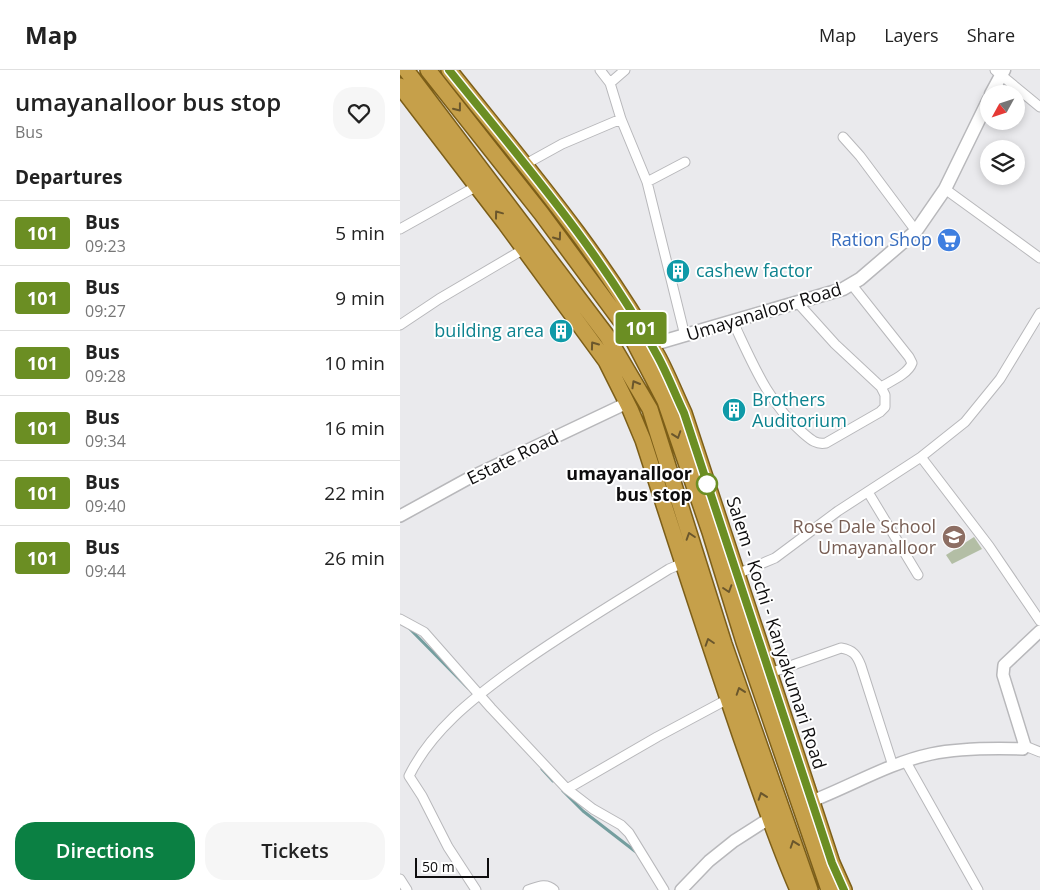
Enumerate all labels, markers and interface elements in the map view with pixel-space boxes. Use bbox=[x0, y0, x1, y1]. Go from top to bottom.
text: Map bbox=[25, 18, 77, 51]
text: Map bbox=[819, 23, 856, 47]
text: Layers bbox=[884, 23, 939, 47]
text: Share bbox=[967, 23, 1015, 47]
text: umayanalloor bus stop bbox=[15, 85, 281, 118]
north arrow bbox=[980, 85, 1025, 130]
map controls bbox=[980, 85, 1025, 185]
button: heart bbox=[333, 87, 385, 139]
one-way arrow bbox=[453, 102, 461, 111]
text: Bus bbox=[15, 121, 43, 143]
button: layers bbox=[980, 140, 1025, 185]
text: Departures bbox=[15, 164, 122, 190]
text: Bus bbox=[85, 209, 120, 235]
one-way arrow bbox=[495, 211, 503, 220]
text: 5 min bbox=[335, 220, 385, 246]
text: 101 bbox=[27, 221, 58, 245]
place label: Ration Shop bbox=[831, 227, 932, 251]
supermarket icon: Ration Shop bbox=[936, 227, 962, 253]
one-way arrow bbox=[552, 231, 561, 241]
text: 09:23 bbox=[85, 235, 126, 257]
building icon: cashew factor bbox=[665, 258, 691, 284]
place label: cashew factor bbox=[696, 258, 813, 282]
text: Bus bbox=[85, 274, 120, 300]
street label: Umayanaloor Road bbox=[683, 276, 844, 346]
text: 9 min bbox=[335, 285, 385, 311]
text: 101 bbox=[27, 286, 58, 310]
text: 09:27 bbox=[85, 300, 126, 322]
line badge: 101 bbox=[612, 312, 670, 344]
text: 101 bbox=[626, 316, 656, 340]
place label: building area bbox=[434, 318, 544, 342]
building icon: building area bbox=[548, 318, 574, 344]
text: Bus bbox=[85, 339, 120, 365]
one-way arrow bbox=[591, 342, 599, 351]
text: 10 min bbox=[324, 350, 385, 376]
text: 101 bbox=[27, 351, 58, 375]
text: 09:28 bbox=[85, 365, 126, 387]
one-way arrow bbox=[631, 380, 641, 389]
place label: Brothers Auditorium bbox=[752, 387, 847, 432]
building icon: Brothers Auditorium bbox=[721, 397, 747, 423]
text: Bus bbox=[85, 404, 120, 430]
text: 16 min bbox=[324, 415, 385, 441]
text: 101 bbox=[27, 416, 58, 440]
street label: Estate Road bbox=[463, 425, 562, 490]
text: 09:34 bbox=[85, 430, 126, 452]
one-way arrow bbox=[671, 430, 681, 438]
place label: umayanalloor bus stop bbox=[566, 461, 692, 506]
text: Bus bbox=[85, 469, 120, 495]
marker: umayanalloor bus stop bbox=[696, 473, 718, 495]
text: 22 min bbox=[324, 480, 385, 506]
text: 101 bbox=[27, 481, 58, 505]
street label: Salem - Kochi - Kanyakumari Road bbox=[721, 493, 832, 772]
text: 09:40 bbox=[85, 495, 126, 517]
place label: Rose Dale School Umayanalloor bbox=[793, 514, 937, 559]
school or university icon: Rose Dale School Umayanalloor bbox=[941, 524, 967, 550]
one-way arrow bbox=[686, 533, 696, 541]
text: Bus bbox=[85, 534, 120, 560]
text: 26 min bbox=[324, 545, 385, 571]
text: 101 bbox=[27, 546, 58, 570]
text: 09:44 bbox=[85, 560, 126, 582]
one-way arrow bbox=[722, 584, 732, 593]
one-way arrow bbox=[704, 638, 714, 647]
one-way arrow bbox=[736, 687, 746, 695]
one-way arrow bbox=[758, 792, 768, 800]
button: Directions bbox=[15, 822, 195, 880]
button: Tickets bbox=[205, 822, 385, 880]
one-way arrow bbox=[790, 840, 800, 849]
scale bar bbox=[415, 855, 489, 878]
text: 50 m bbox=[422, 857, 455, 876]

